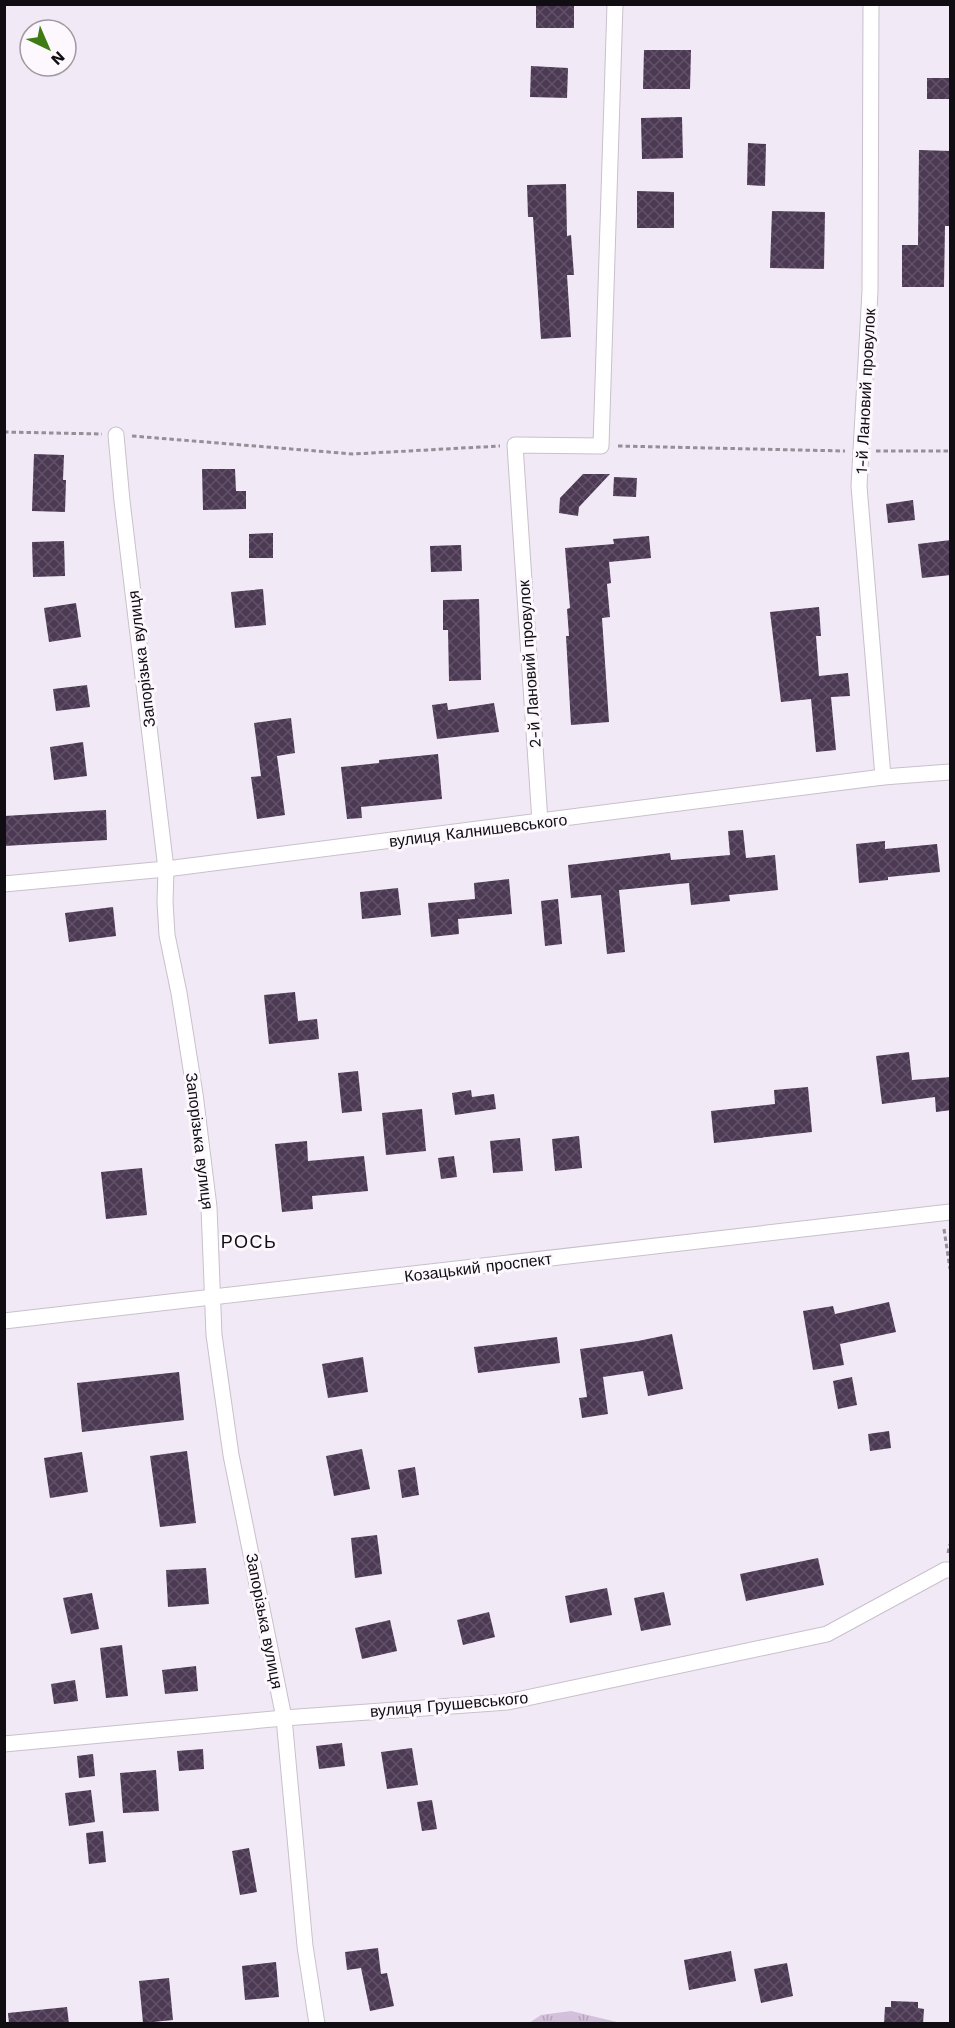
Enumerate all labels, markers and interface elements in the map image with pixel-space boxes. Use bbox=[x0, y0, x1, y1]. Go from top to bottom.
north arrow bbox=[18, 18, 78, 78]
text: N bbox=[47, 47, 69, 69]
street label: 1-й Лановий провулок bbox=[852, 307, 879, 474]
street label: 2-й Лановий провулок bbox=[514, 578, 545, 749]
street label: Запорізька вулиця bbox=[124, 589, 159, 729]
street label: вулиця Калнишевського bbox=[388, 810, 568, 851]
street label: Запорізька вулиця bbox=[182, 1071, 217, 1211]
district label: РОСЬ bbox=[221, 1231, 277, 1252]
street label: Козацький проспект bbox=[403, 1249, 554, 1286]
street label: Запорізька вулиця bbox=[242, 1552, 287, 1691]
street label: вулиця Грушевського bbox=[369, 1688, 529, 1721]

